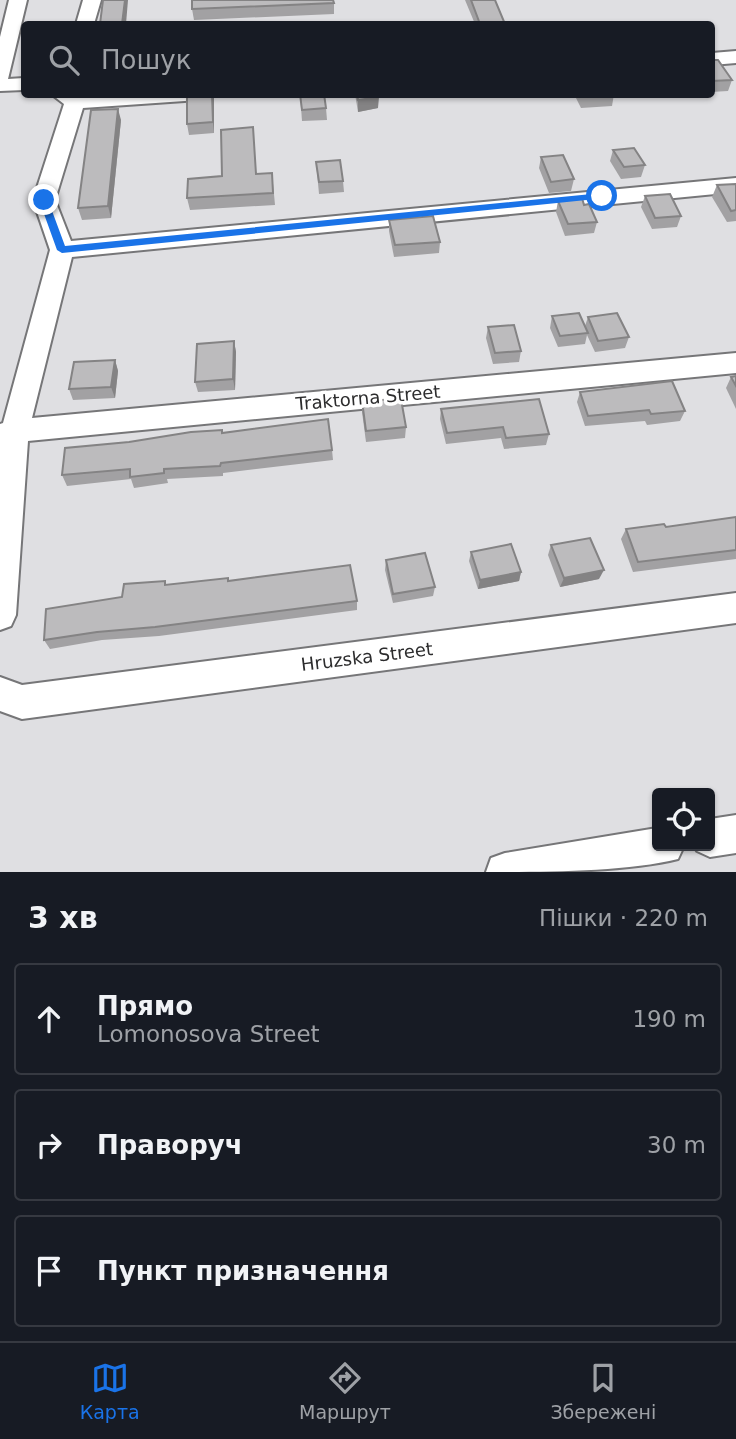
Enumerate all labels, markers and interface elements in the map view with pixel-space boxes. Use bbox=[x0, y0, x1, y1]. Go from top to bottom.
search box bbox=[21, 21, 715, 98]
icon: search bbox=[45, 41, 83, 79]
text: Пошук bbox=[101, 45, 191, 75]
route start bbox=[586, 180, 617, 211]
route end bbox=[28, 184, 59, 215]
street label: Traktorna Street bbox=[294, 381, 441, 414]
street label: Hruzska Street bbox=[300, 638, 434, 675]
map controls bbox=[652, 788, 715, 851]
button: locate bbox=[652, 788, 715, 851]
text: 3 хв bbox=[28, 900, 98, 935]
text: Пішки · 220 m bbox=[539, 905, 708, 931]
text: Прямо bbox=[97, 991, 193, 1021]
icon: ahead bbox=[30, 1000, 68, 1038]
text: 190 m bbox=[632, 1006, 706, 1032]
text: Lomonosova Street bbox=[97, 1021, 320, 1047]
icon: right bbox=[30, 1126, 68, 1164]
text: Праворуч bbox=[97, 1130, 243, 1160]
text: 30 m bbox=[647, 1132, 706, 1158]
icon: arrive bbox=[30, 1252, 68, 1290]
text: Пункт призначення bbox=[97, 1256, 389, 1286]
tab: Карта bbox=[80, 1359, 140, 1423]
tab: Маршрут bbox=[299, 1359, 391, 1423]
tab: Збережені bbox=[550, 1359, 656, 1423]

